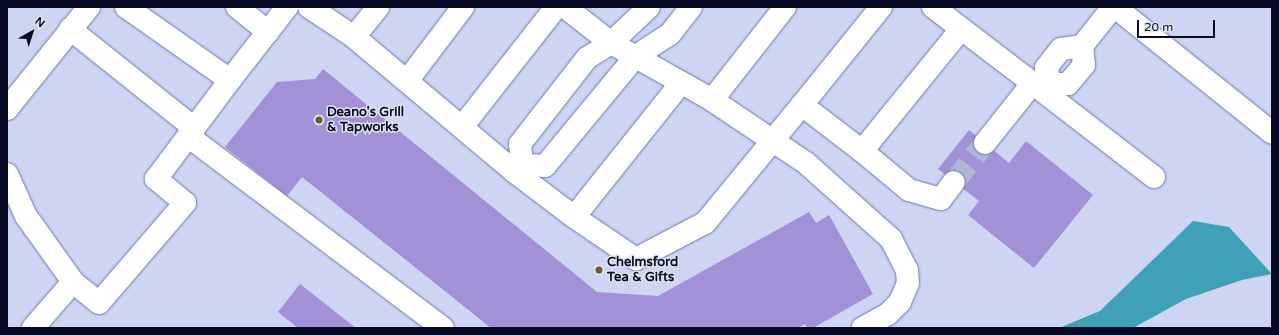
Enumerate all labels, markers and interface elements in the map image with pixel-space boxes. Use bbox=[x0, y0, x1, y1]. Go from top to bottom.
north arrow bbox=[12, 12, 52, 52]
scale bar bbox=[1139, 12, 1217, 38]
text: N bbox=[32, 14, 47, 30]
text: 20 m bbox=[1144, 20, 1173, 34]
place label: Deano's Grill & Tapworks bbox=[327, 105, 404, 136]
marker: Deano's Grill & Tapworks bbox=[314, 115, 324, 125]
place label: Chelmsford Tea & Gifts bbox=[607, 255, 678, 286]
marker: Chelmsford Tea & Gifts bbox=[594, 265, 604, 275]

